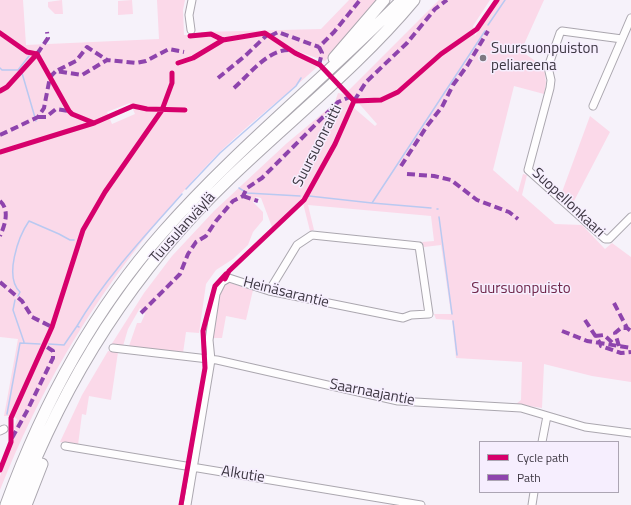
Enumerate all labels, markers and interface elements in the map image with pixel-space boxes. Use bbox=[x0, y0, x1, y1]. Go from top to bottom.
place label: Suursuonpuiston peliareena bbox=[491, 40, 599, 75]
marker: Suursuonpuiston peliareena bbox=[478, 53, 488, 63]
street label: Suursuonraitti bbox=[290, 102, 346, 190]
street label: Suopellonkaari bbox=[528, 165, 608, 241]
street label: Tuusulanväylä bbox=[146, 189, 220, 267]
street label: Heinäsarantie bbox=[241, 274, 331, 312]
park label: Suursuonpuisto bbox=[471, 280, 571, 298]
street label: Saarnaajantie bbox=[328, 376, 416, 410]
legend bbox=[479, 441, 619, 493]
text: Cycle path bbox=[517, 448, 569, 467]
street label: Alkutie bbox=[220, 463, 266, 487]
text: Path bbox=[517, 468, 541, 487]

